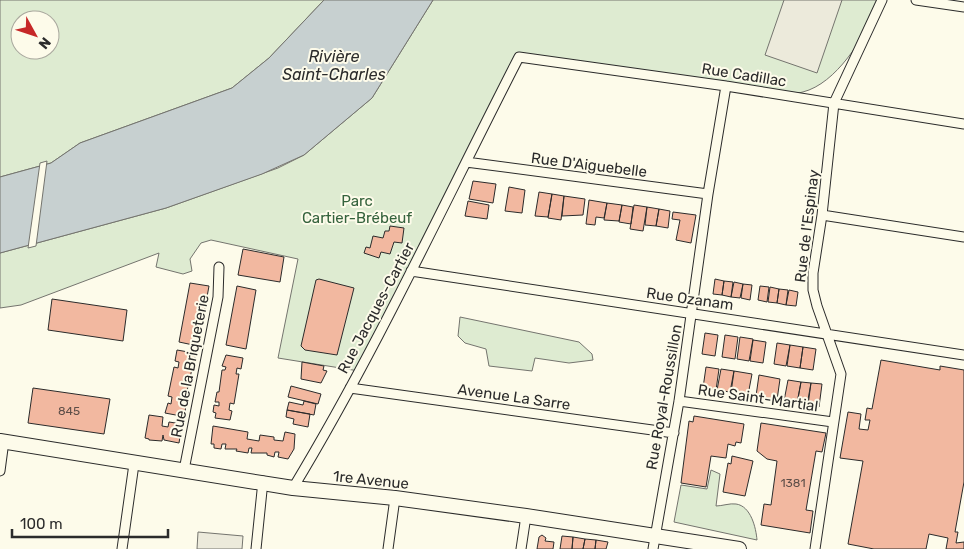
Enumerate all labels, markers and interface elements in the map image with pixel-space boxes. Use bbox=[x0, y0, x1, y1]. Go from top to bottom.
north arrow bbox=[10, 10, 60, 60]
text: N bbox=[35, 34, 54, 52]
water label: Rivière Saint-Charles bbox=[282, 47, 386, 84]
street label: Rue Cadillac bbox=[700, 59, 788, 91]
street label: Rue D'Aiguebelle bbox=[530, 149, 648, 181]
street label: Rue de l'Espinay bbox=[791, 169, 823, 283]
park label: Parc Cartier-Brébeuf bbox=[302, 192, 412, 227]
street label: Rue Jacques-Cartier bbox=[334, 239, 418, 377]
street label: Rue Ozanam bbox=[645, 284, 735, 314]
street label: Rue de la Briqueterie bbox=[167, 293, 213, 439]
street label: Rue Royal-Roussillon bbox=[642, 323, 686, 471]
street label: Avenue La Sarre bbox=[456, 380, 572, 414]
street label: Rue Saint-Martial bbox=[697, 381, 819, 415]
house number: 845 bbox=[58, 404, 80, 418]
street label: 1re Avenue bbox=[332, 467, 410, 493]
house number: 1381 bbox=[780, 476, 806, 490]
scale bar bbox=[12, 506, 169, 538]
text: 100 m bbox=[20, 515, 62, 533]

